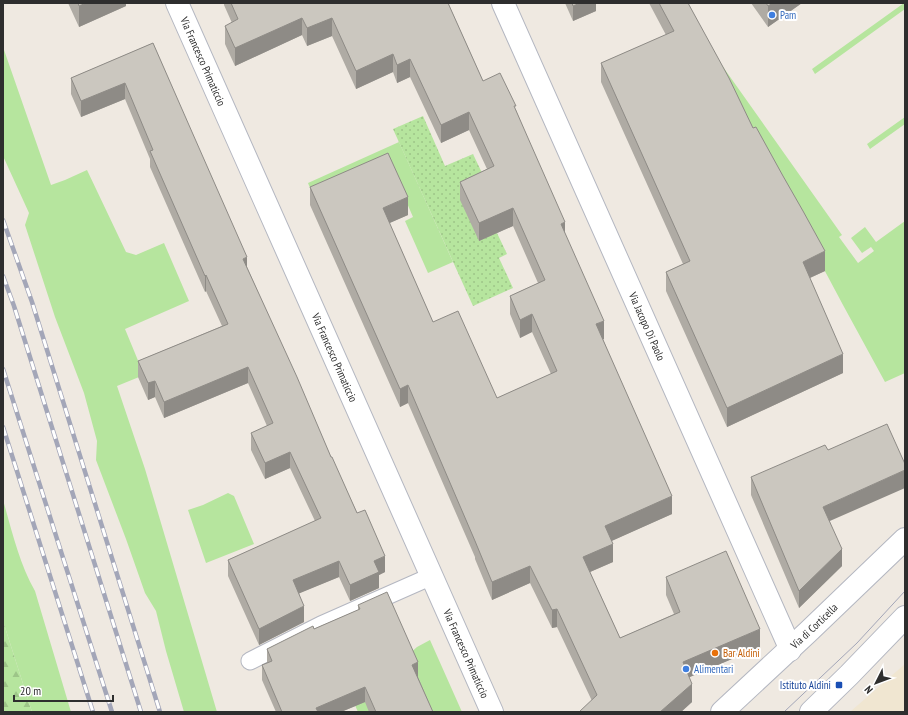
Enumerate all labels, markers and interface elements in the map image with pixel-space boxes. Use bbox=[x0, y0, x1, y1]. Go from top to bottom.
place label: Pam bbox=[780, 8, 796, 22]
marker: Pam bbox=[767, 10, 777, 20]
street label: Via Francesco Primaticcio bbox=[177, 14, 229, 108]
street label: Via Jacopo Di Paolo bbox=[625, 289, 668, 363]
street label: Via Francesco Primaticcio bbox=[308, 310, 360, 404]
street label: Via di Corticella bbox=[787, 600, 841, 652]
street label: Via Francesco Primaticcio bbox=[440, 606, 492, 700]
place label: Bar Aldini bbox=[723, 646, 760, 660]
marker: Bar Aldini bbox=[710, 648, 720, 658]
place label: Alimentari bbox=[694, 662, 734, 676]
north arrow bbox=[856, 663, 896, 703]
marker: Alimentari bbox=[681, 664, 691, 674]
scale bar bbox=[14, 677, 113, 703]
place label: Istituto Aldini bbox=[780, 678, 831, 692]
marker: Istituto Aldini bbox=[834, 680, 844, 690]
text: 20 m bbox=[20, 683, 41, 698]
text: N bbox=[861, 683, 876, 697]

